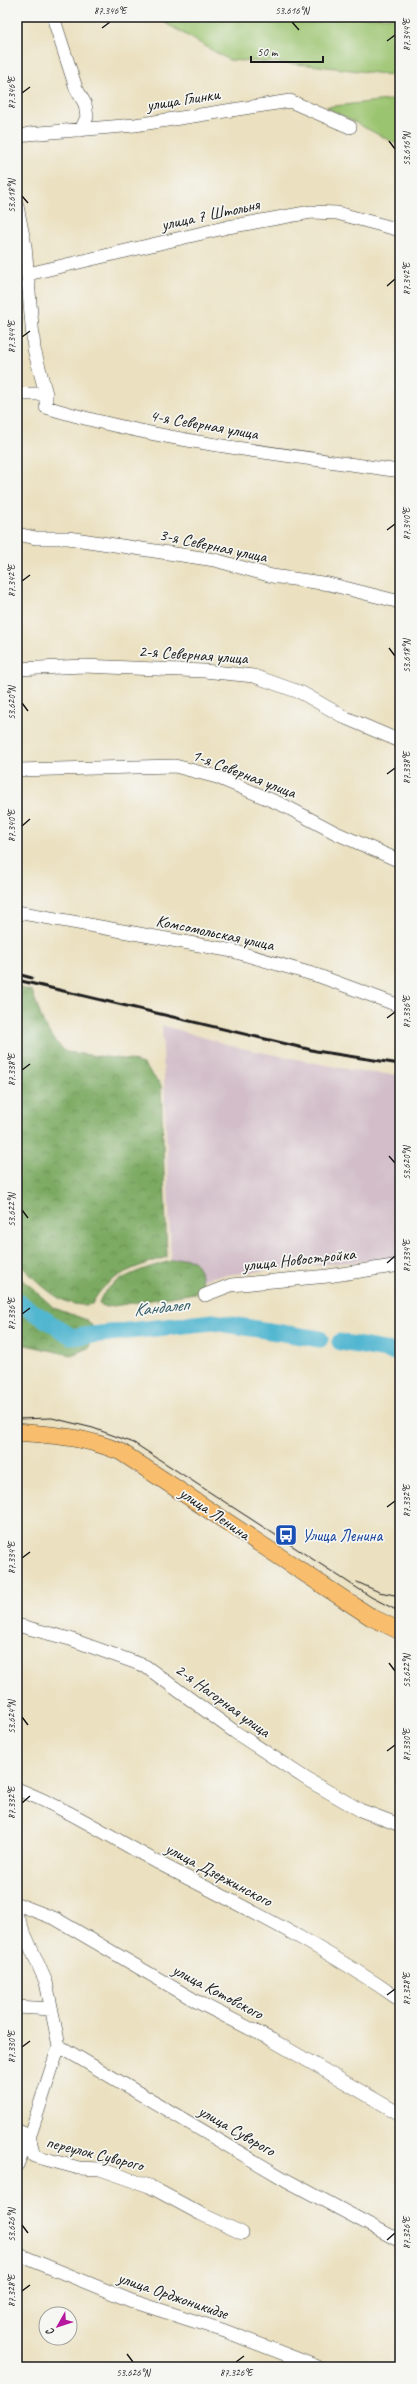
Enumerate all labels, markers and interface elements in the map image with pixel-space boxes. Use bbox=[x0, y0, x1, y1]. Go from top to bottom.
text: 87.346°E bbox=[94, 4, 128, 17]
text: 53.616°N bbox=[275, 4, 311, 17]
text: 87.344°E bbox=[400, 17, 413, 51]
scale bar bbox=[251, 38, 323, 64]
text: 50 m bbox=[257, 44, 279, 60]
text: 87.346°E bbox=[5, 75, 18, 109]
street label: улица Глинки bbox=[144, 83, 223, 116]
text: 53.616°N bbox=[400, 130, 413, 166]
text: 53.618°N bbox=[5, 177, 18, 213]
street label: улица 7 Штольня bbox=[158, 194, 263, 235]
text: 87.342°E bbox=[400, 261, 413, 295]
text: 87.344°E bbox=[5, 319, 18, 353]
street label: 4-я Северная улица bbox=[148, 405, 261, 445]
text: 87.340°E bbox=[400, 506, 413, 540]
street label: 3-я Северная улица bbox=[157, 524, 270, 567]
text: 87.342°E bbox=[5, 563, 18, 597]
text: 53.618°N bbox=[400, 637, 413, 673]
street label: 2-я Северная улица bbox=[138, 640, 250, 669]
text: 53.620°N bbox=[5, 684, 18, 720]
street label: 1-я Северная улица bbox=[189, 744, 300, 803]
text: 87.338°E bbox=[400, 750, 413, 784]
text: 87.340°E bbox=[5, 808, 18, 842]
street label: Комсомольская улица bbox=[154, 910, 277, 955]
text: 87.336°E bbox=[400, 994, 413, 1028]
text: 87.338°E bbox=[5, 1052, 18, 1086]
text: 53.620°N bbox=[400, 1144, 413, 1180]
text: 53.622°N bbox=[5, 1191, 18, 1227]
text: 87.334°E bbox=[400, 1238, 413, 1272]
street label: улица Новостройка bbox=[241, 1243, 358, 1276]
water label: Кандалеп bbox=[132, 1293, 193, 1321]
text: 87.336°E bbox=[5, 1296, 18, 1330]
street label: улица Ленина bbox=[175, 1482, 256, 1546]
text: 87.332°E bbox=[400, 1483, 413, 1517]
bus stop icon: Улица Ленина bbox=[273, 1522, 299, 1548]
place label: Улица Ленина bbox=[302, 1525, 384, 1546]
text: 87.334°E bbox=[5, 1540, 18, 1574]
text: 53.622°N bbox=[400, 1652, 413, 1688]
street label: 2-я Нагорная улица bbox=[171, 1659, 275, 1743]
text: 53.624°N bbox=[5, 1698, 18, 1734]
text: 87.330°E bbox=[400, 1727, 413, 1761]
text: 87.332°E bbox=[5, 1785, 18, 1819]
street label: улица Дзержинского bbox=[161, 1837, 277, 1912]
street label: улица Котовского bbox=[168, 1958, 268, 2025]
text: 87.328°E bbox=[400, 1971, 413, 2005]
text: 87.330°E bbox=[5, 2029, 18, 2063]
street label: улица Суворого bbox=[194, 2100, 280, 2161]
street label: переулок Суворого bbox=[44, 2131, 148, 2176]
text: 53.626°N bbox=[5, 2206, 18, 2242]
text: 87.326°E bbox=[400, 2215, 413, 2249]
street label: улица Орджоникидзе bbox=[114, 2267, 232, 2325]
text: 87.328°E bbox=[5, 2273, 18, 2307]
north arrow bbox=[38, 2306, 78, 2346]
text: С bbox=[42, 2325, 57, 2339]
text: 53.626°N bbox=[116, 2366, 152, 2379]
text: 87.326°E bbox=[220, 2366, 254, 2379]

